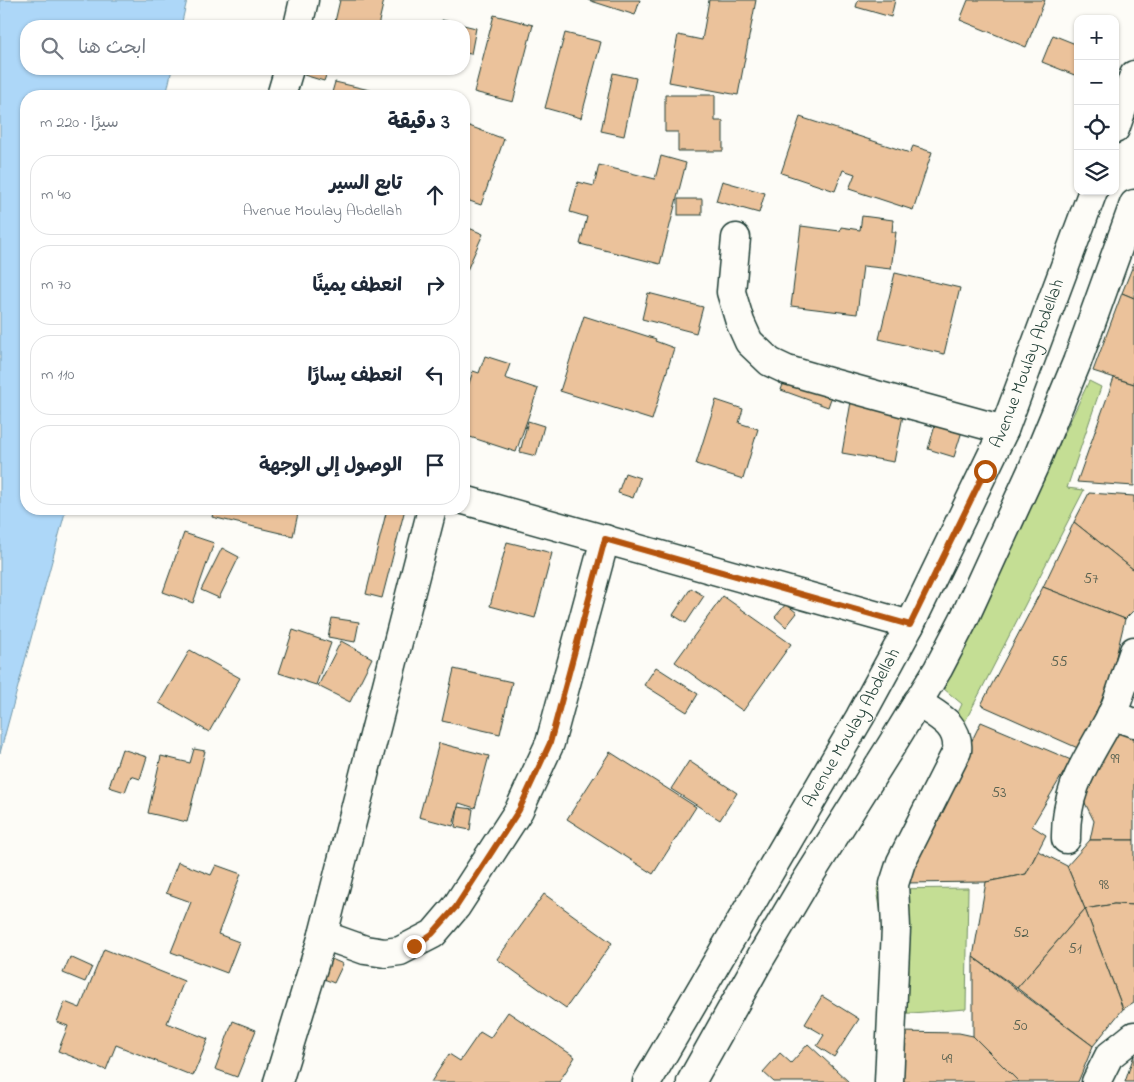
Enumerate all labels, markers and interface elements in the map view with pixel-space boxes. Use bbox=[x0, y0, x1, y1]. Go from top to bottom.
map controls bbox=[1074, 15, 1119, 195]
button: + bbox=[1074, 15, 1119, 60]
search box bbox=[20, 20, 470, 75]
icon: search bbox=[38, 34, 66, 62]
text: ابحث هنا bbox=[78, 35, 146, 62]
button: − bbox=[1074, 60, 1119, 105]
button: locate bbox=[1074, 105, 1119, 150]
text: 3 دقيقة bbox=[388, 108, 450, 138]
text: سيرًا · 220 m bbox=[40, 111, 119, 135]
button: layers bbox=[1074, 150, 1119, 195]
text: تابع السير bbox=[330, 171, 402, 198]
icon: ahead bbox=[421, 181, 449, 209]
text: 40 m bbox=[41, 183, 71, 207]
text: Avenue Moulay Abdellah bbox=[243, 199, 402, 223]
icon: right bbox=[421, 271, 449, 299]
text: 70 m bbox=[41, 273, 71, 297]
text: انعطف يمينًا bbox=[312, 273, 402, 300]
street label: Avenue Moulay Abdellah bbox=[984, 276, 1072, 453]
icon: left bbox=[421, 361, 449, 389]
text: 110 m bbox=[41, 363, 75, 387]
text: انعطف يسارًا bbox=[307, 363, 402, 390]
icon: arrive bbox=[421, 451, 449, 479]
text: الوصول إلى الوجهة bbox=[259, 453, 402, 480]
route start bbox=[974, 460, 997, 483]
house number: 57 bbox=[1084, 568, 1098, 590]
street label: Avenue Moulay Abdellah bbox=[797, 644, 908, 813]
house number: 55 bbox=[1050, 651, 1068, 673]
house number: 99 bbox=[1110, 748, 1120, 770]
house number: 53 bbox=[992, 782, 1006, 804]
house number: 98 bbox=[1099, 874, 1109, 896]
house number: 52 bbox=[1013, 922, 1030, 944]
route end bbox=[403, 935, 426, 958]
house number: 51 bbox=[1068, 938, 1082, 960]
house number: 50 bbox=[1012, 1015, 1028, 1037]
house number: 49 bbox=[942, 1048, 953, 1070]

